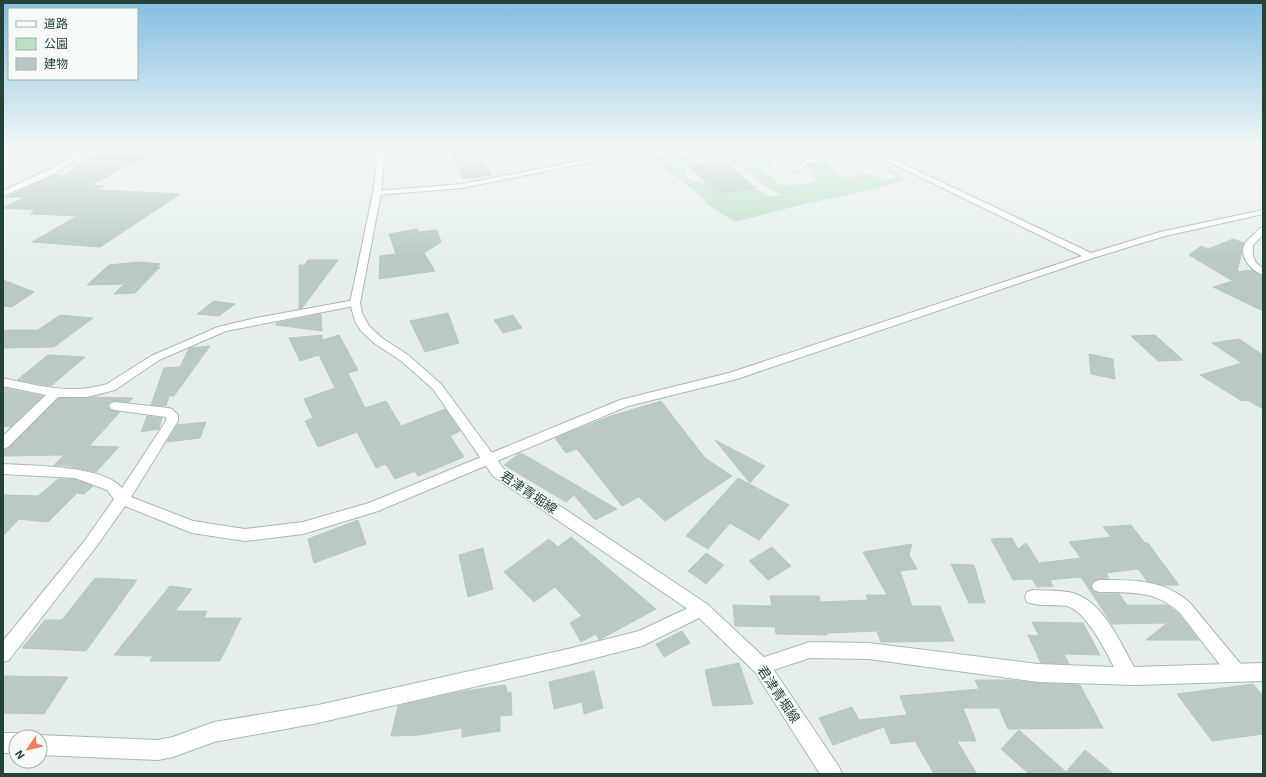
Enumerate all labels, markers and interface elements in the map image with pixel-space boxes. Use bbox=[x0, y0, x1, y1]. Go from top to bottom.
legend bbox=[8, 8, 138, 80]
text: 道路 bbox=[44, 16, 68, 30]
text: 公園 bbox=[44, 36, 68, 50]
text: 建物 bbox=[44, 56, 68, 70]
street label: 君津青堀線 bbox=[498, 467, 560, 517]
street label: 君津青堀線 bbox=[754, 663, 804, 725]
north arrow bbox=[8, 729, 48, 769]
text: N bbox=[12, 748, 27, 762]

